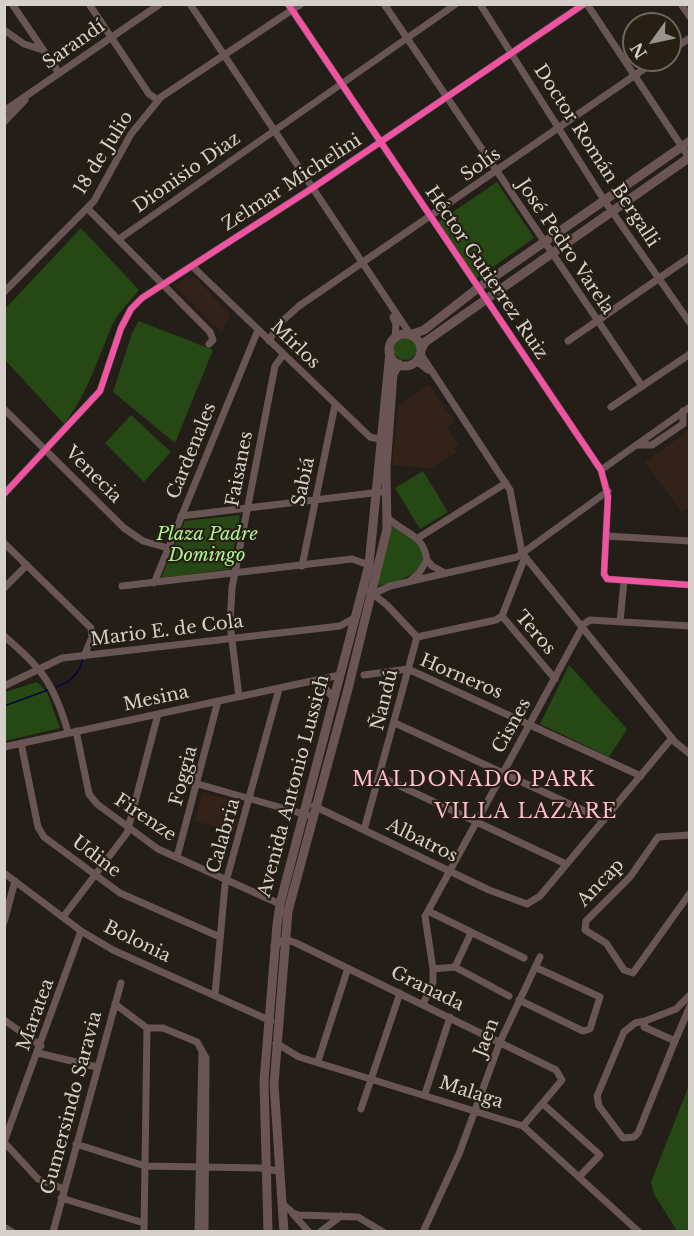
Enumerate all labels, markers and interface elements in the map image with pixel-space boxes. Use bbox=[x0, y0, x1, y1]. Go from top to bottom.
north arrow bbox=[622, 12, 682, 72]
street label: Sarandí bbox=[39, 16, 109, 74]
text: N bbox=[626, 39, 651, 62]
street label: Doctor Román Bergalli bbox=[529, 61, 663, 251]
street label: 18 de Julio bbox=[70, 107, 138, 199]
street label: Dionisio Diaz bbox=[129, 128, 245, 218]
street label: Zelmar Michelini bbox=[218, 130, 366, 236]
street label: Solís bbox=[457, 144, 505, 186]
street label: José Pedro Varela bbox=[512, 175, 618, 319]
street label: Héctor Gutierrez Ruiz bbox=[420, 182, 552, 364]
street label: Mirlos bbox=[266, 316, 324, 374]
street label: Cardenales bbox=[163, 400, 221, 502]
street label: Faisanes bbox=[222, 429, 258, 509]
street label: Venecia bbox=[60, 442, 126, 508]
street label: Sabiá bbox=[288, 456, 320, 508]
park label: Plaza Padre Domingo bbox=[156, 524, 258, 566]
street label: Teros bbox=[510, 607, 560, 659]
street label: Mario E. de Cola bbox=[89, 611, 245, 651]
street label: Horneros bbox=[416, 650, 506, 704]
street label: Ñandú bbox=[367, 667, 403, 733]
street label: Avenida Antonio Lussich bbox=[254, 672, 334, 900]
street label: Mesina bbox=[121, 682, 191, 716]
street label: Cisnes bbox=[488, 695, 536, 757]
street label: Foggia bbox=[166, 744, 202, 808]
district label: MALDONADO PARK bbox=[352, 768, 596, 792]
street label: Firenze bbox=[110, 790, 180, 846]
street label: Calabria bbox=[203, 796, 245, 876]
district label: VILLA LAZARE bbox=[434, 800, 618, 824]
street label: Albatros bbox=[383, 814, 461, 868]
street label: Udine bbox=[67, 832, 125, 882]
street label: Ancap bbox=[573, 855, 629, 911]
street label: Bolonia bbox=[100, 917, 174, 967]
street label: Granada bbox=[387, 962, 467, 1016]
street label: Maratea bbox=[13, 976, 59, 1054]
street label: Gumersindo Saravia bbox=[37, 1009, 107, 1197]
street label: Jaen bbox=[470, 1016, 504, 1060]
street label: Malaga bbox=[436, 1073, 506, 1113]

